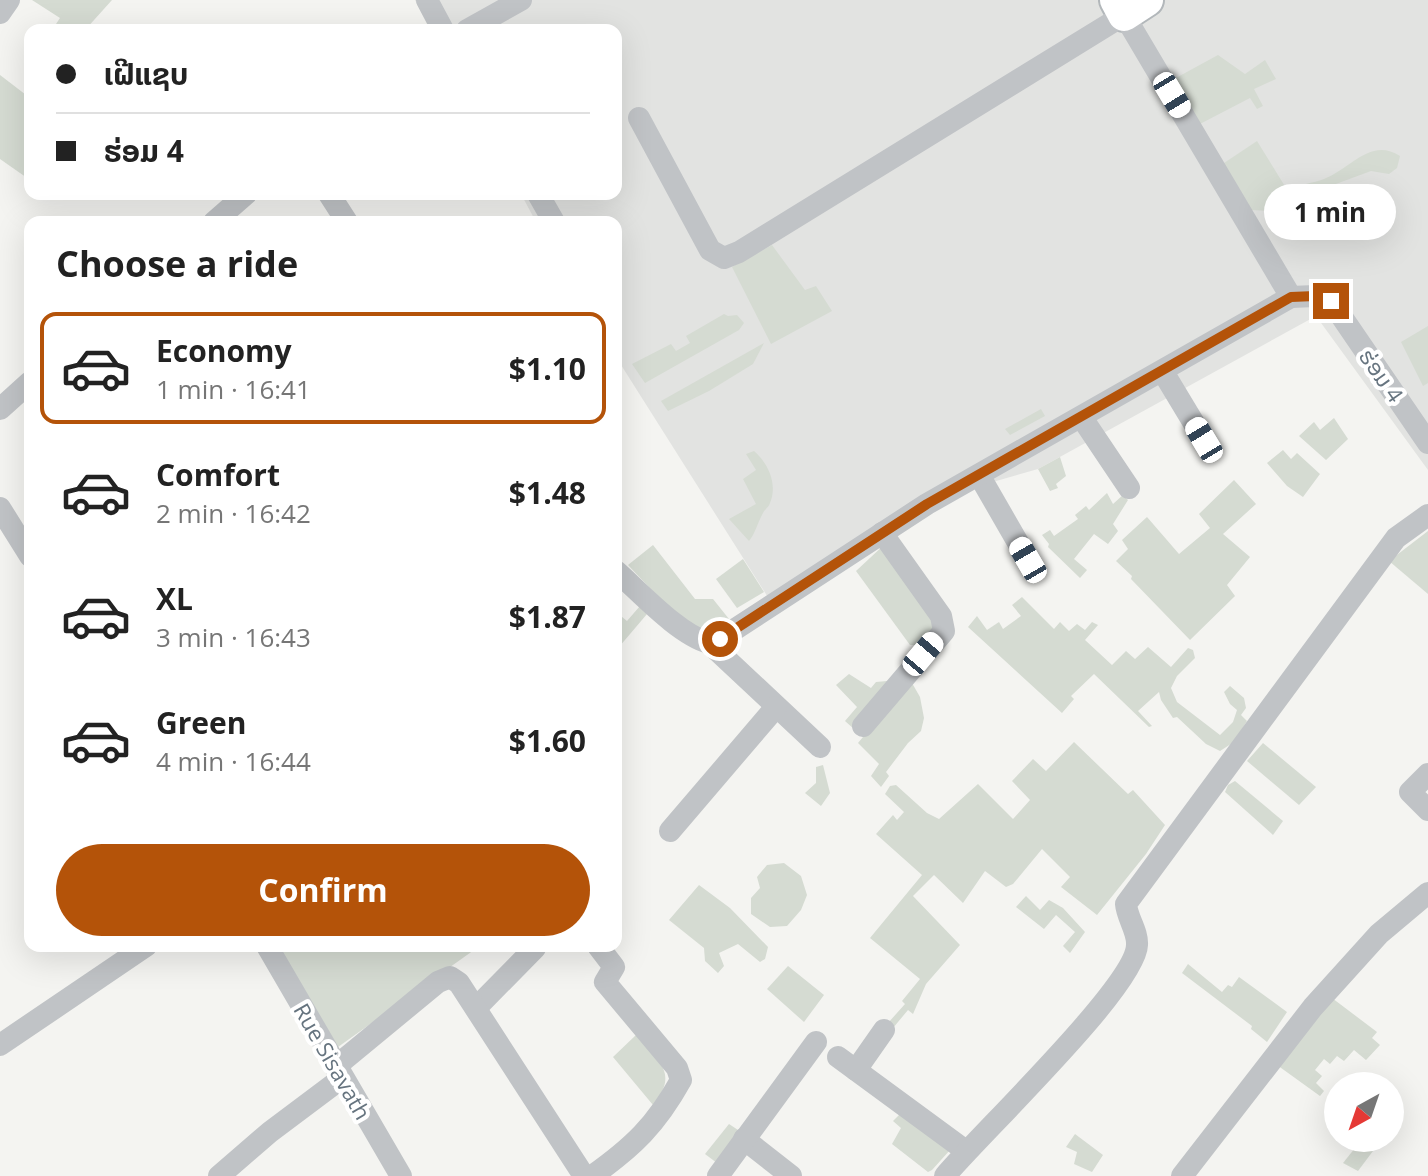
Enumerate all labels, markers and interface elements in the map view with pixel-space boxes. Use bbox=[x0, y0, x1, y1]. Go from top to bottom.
text: ເຝີແຊບ bbox=[104, 53, 188, 94]
car bbox=[1149, 68, 1195, 122]
text: ຮ່ອມ 4 bbox=[104, 130, 184, 171]
callout: 1 min bbox=[1265, 185, 1397, 241]
text: 1 min bbox=[1294, 194, 1366, 230]
text: Choose a ride bbox=[56, 239, 298, 288]
route end bbox=[1313, 283, 1349, 319]
text: Economy bbox=[156, 330, 292, 371]
icon: car bbox=[60, 332, 132, 404]
street label: ຮ່ອມ 4 bbox=[1353, 342, 1411, 408]
text: $1.10 bbox=[509, 348, 586, 389]
text: 1 min · 16:41 bbox=[156, 371, 311, 407]
car bbox=[1181, 413, 1227, 467]
text: Comfort bbox=[156, 454, 280, 495]
icon: car bbox=[60, 456, 132, 528]
text: $1.48 bbox=[509, 472, 586, 513]
text: 2 min · 16:42 bbox=[156, 495, 311, 531]
car bbox=[1006, 533, 1050, 587]
text: XL bbox=[156, 578, 193, 619]
icon: car bbox=[60, 580, 132, 652]
text: $1.87 bbox=[509, 596, 586, 637]
text: 3 min · 16:43 bbox=[156, 619, 311, 655]
route start bbox=[702, 621, 738, 657]
car bbox=[898, 628, 948, 680]
text: Green bbox=[156, 702, 247, 743]
icon: car bbox=[60, 704, 132, 776]
text: $1.60 bbox=[509, 720, 586, 761]
text: 4 min · 16:44 bbox=[156, 743, 311, 779]
button: Confirm bbox=[56, 844, 590, 936]
street label: Rue Sisavath bbox=[288, 997, 378, 1125]
north arrow bbox=[1324, 1072, 1404, 1152]
map controls bbox=[1324, 1072, 1404, 1152]

